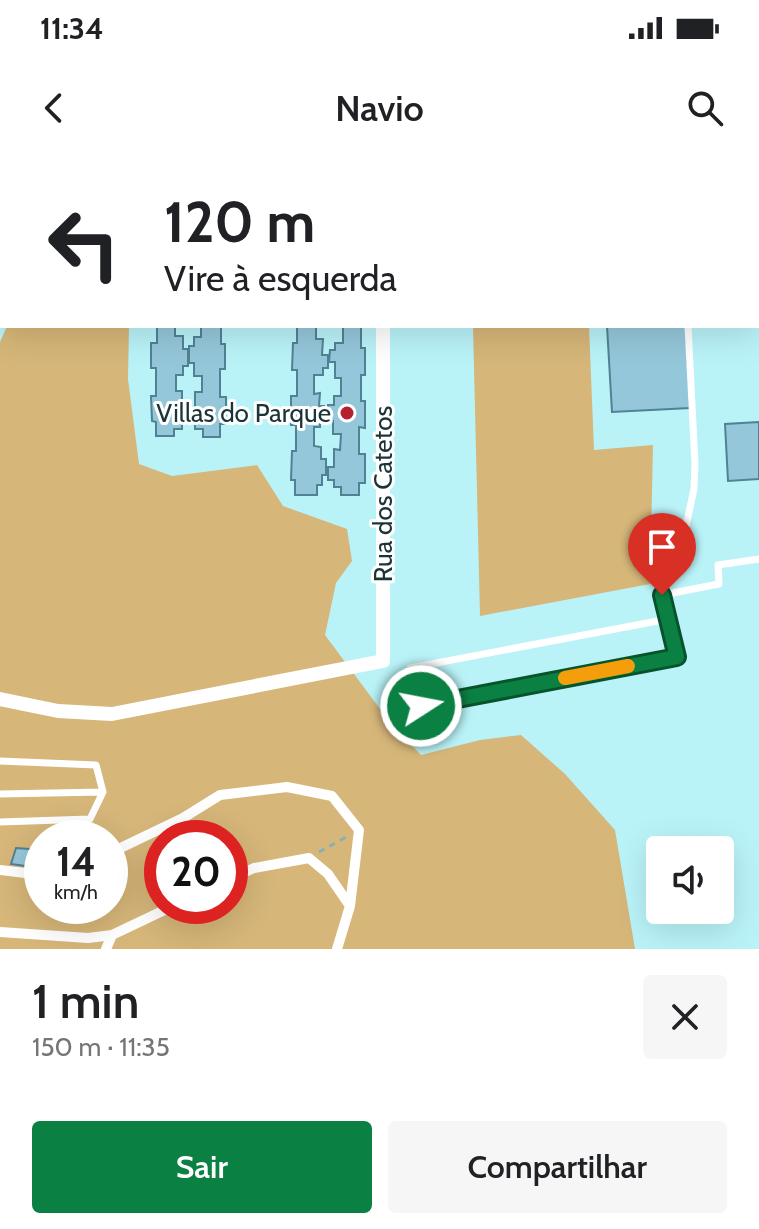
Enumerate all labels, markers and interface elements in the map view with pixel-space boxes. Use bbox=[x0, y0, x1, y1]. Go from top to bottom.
text: 11:34 bbox=[40, 10, 104, 47]
icon: back bbox=[32, 86, 76, 130]
text: Navio bbox=[335, 86, 424, 130]
icon: search bbox=[683, 86, 727, 130]
text: 120 m bbox=[164, 188, 315, 256]
icon: left bbox=[32, 192, 136, 296]
text: Vire à esquerda bbox=[164, 256, 397, 300]
place label: Villas do Parque bbox=[156, 397, 331, 429]
marker: Villas do Parque bbox=[338, 404, 356, 422]
street label: Rua dos Catetos bbox=[367, 405, 399, 582]
pin bbox=[628, 513, 696, 595]
icon: arrive bbox=[640, 525, 684, 569]
position arrow bbox=[379, 664, 463, 748]
speed limit sign: 20 bbox=[144, 820, 248, 924]
map controls bbox=[646, 836, 734, 924]
button: sound bbox=[646, 836, 734, 924]
text: 14 bbox=[56, 837, 96, 886]
text: km/h bbox=[54, 880, 98, 904]
text: 1 min bbox=[32, 972, 139, 1030]
button: close bbox=[643, 975, 727, 1059]
text: 150 m · 11:35 bbox=[32, 1031, 170, 1063]
button: Sair bbox=[32, 1121, 372, 1213]
button: Compartilhar bbox=[388, 1121, 727, 1213]

